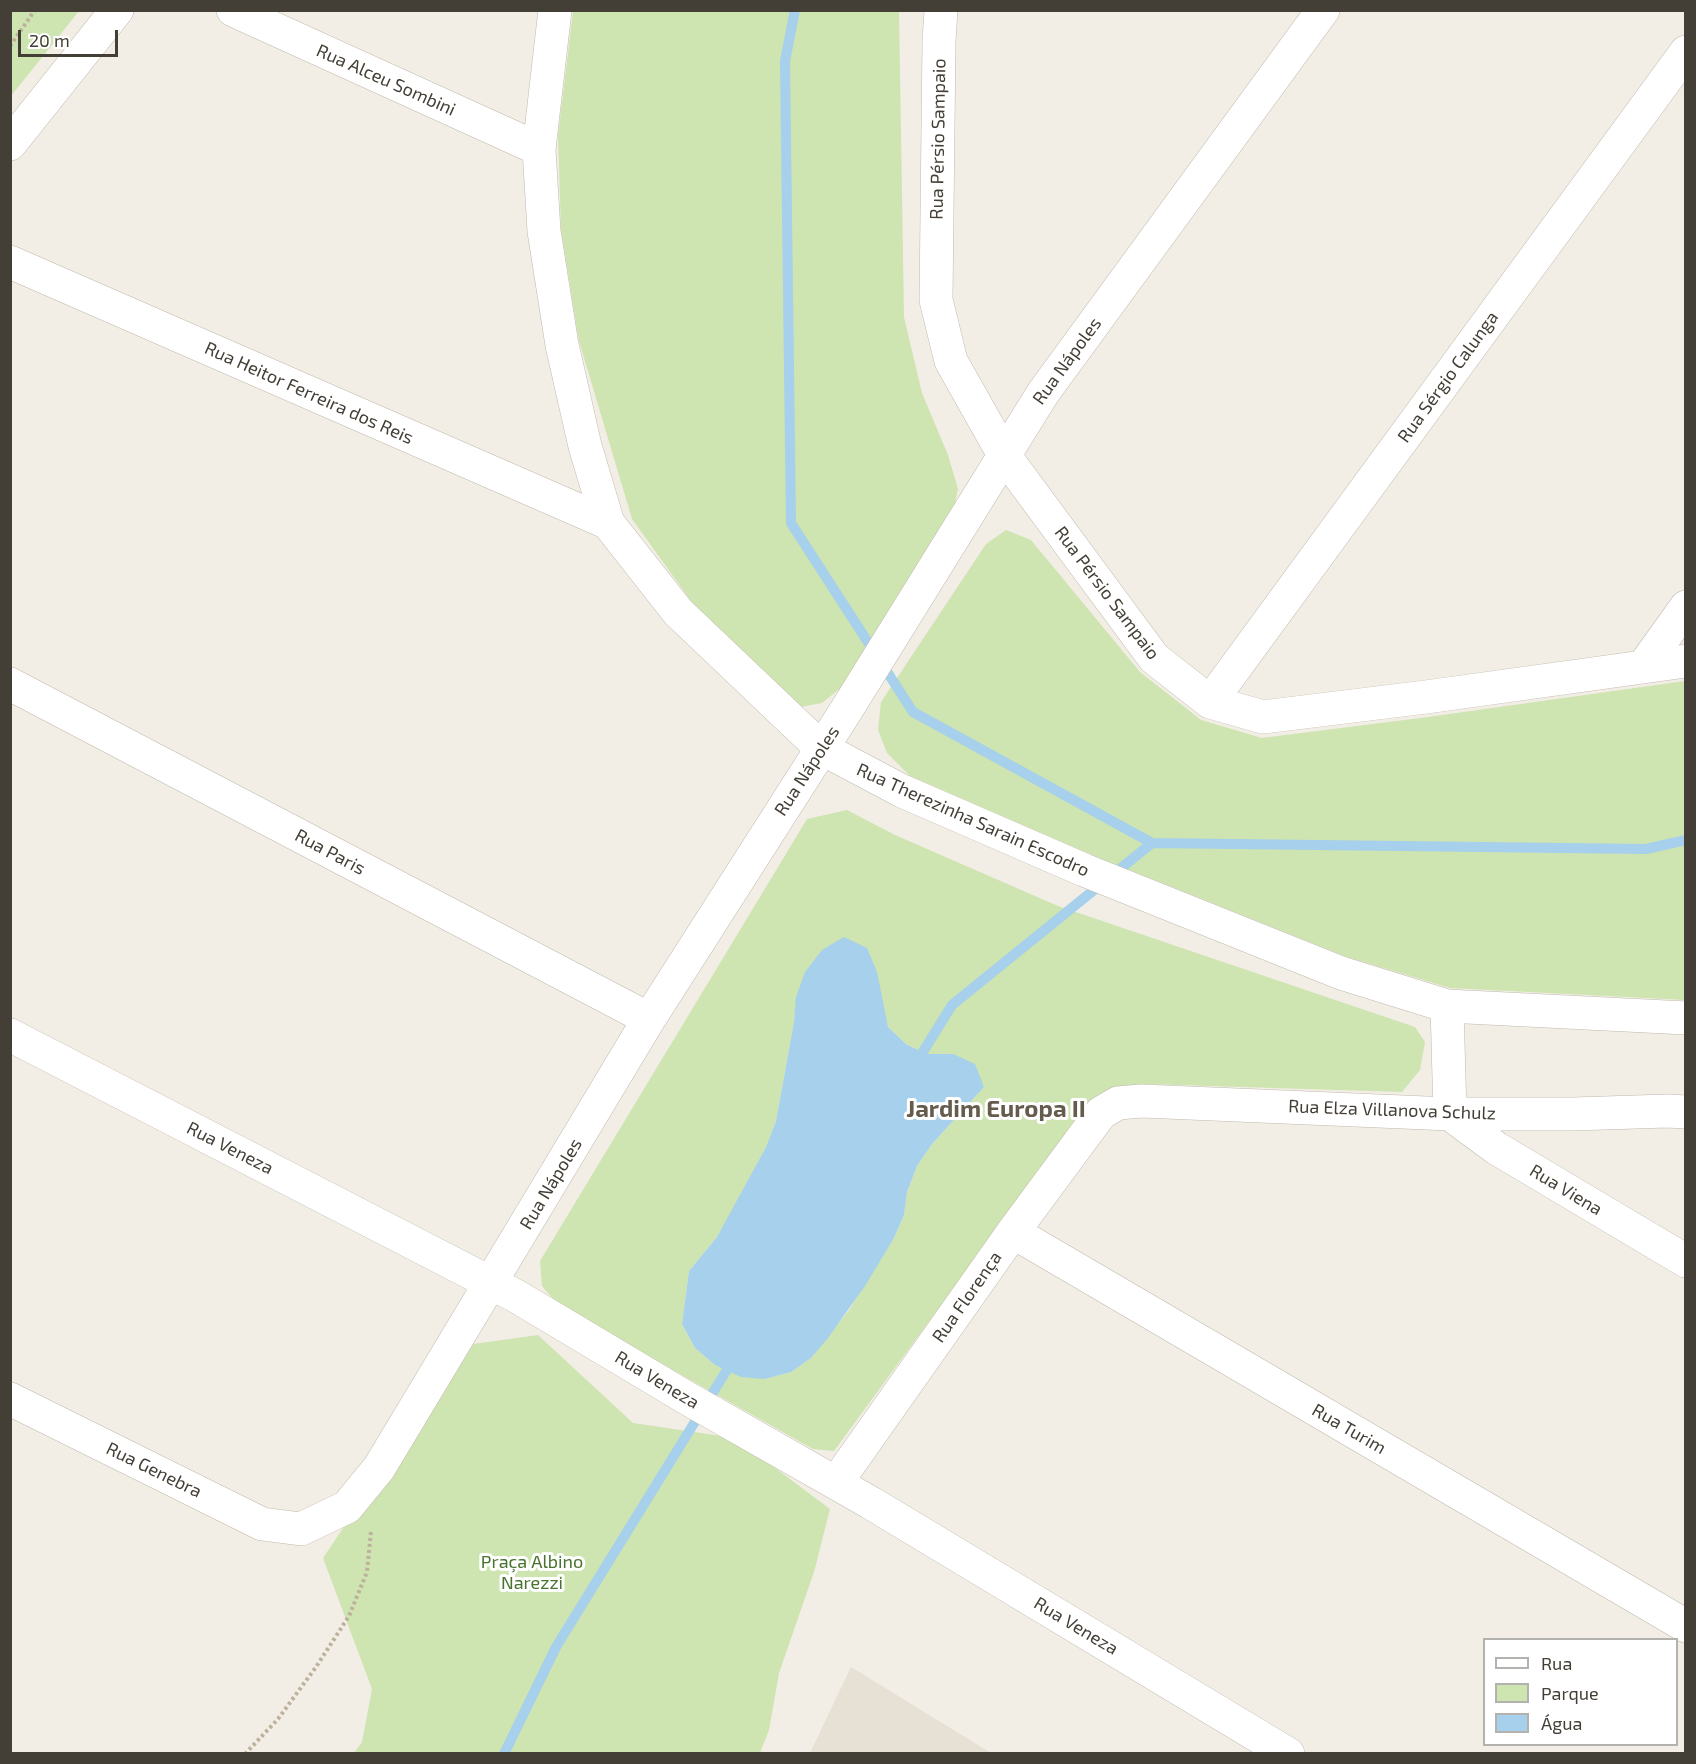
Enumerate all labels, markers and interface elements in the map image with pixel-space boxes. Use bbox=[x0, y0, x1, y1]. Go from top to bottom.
scale bar bbox=[21, 18, 122, 56]
text: 20 m bbox=[29, 29, 70, 51]
street label: Rua Alceu Sombini bbox=[313, 40, 459, 120]
street label: Rua Pérsio Sampaio bbox=[926, 58, 950, 220]
street label: Rua Sérgio Calunga bbox=[1393, 307, 1503, 447]
street label: Rua Nápoles bbox=[1028, 313, 1106, 409]
street label: Rua Heitor Ferreira dos Reis bbox=[201, 337, 417, 449]
street label: Rua Pérsio Sampaio bbox=[1050, 522, 1164, 664]
street label: Rua Nápoles bbox=[770, 722, 844, 820]
street label: Rua Therezinha Sarain Escodro bbox=[853, 759, 1093, 881]
street label: Rua Paris bbox=[291, 824, 369, 880]
district label: Jardim Europa II bbox=[906, 1095, 1086, 1123]
street label: Rua Elza Villanova Schulz bbox=[1288, 1096, 1496, 1124]
street label: Rua Veneza bbox=[183, 1117, 277, 1179]
street label: Rua Nápoles bbox=[515, 1134, 587, 1234]
street label: Rua Viena bbox=[1526, 1160, 1606, 1220]
street label: Rua Florença bbox=[928, 1247, 1006, 1347]
street label: Rua Veneza bbox=[611, 1346, 703, 1414]
street label: Rua Turim bbox=[1308, 1399, 1390, 1459]
street label: Rua Genebra bbox=[103, 1438, 205, 1502]
park label: Praça Albino Narezzi bbox=[481, 1551, 583, 1594]
street label: Rua Veneza bbox=[1030, 1592, 1122, 1660]
legend bbox=[1483, 1638, 1678, 1746]
text: Rua bbox=[1541, 1652, 1572, 1674]
text: Parque bbox=[1541, 1682, 1599, 1704]
text: Água bbox=[1541, 1712, 1582, 1734]

